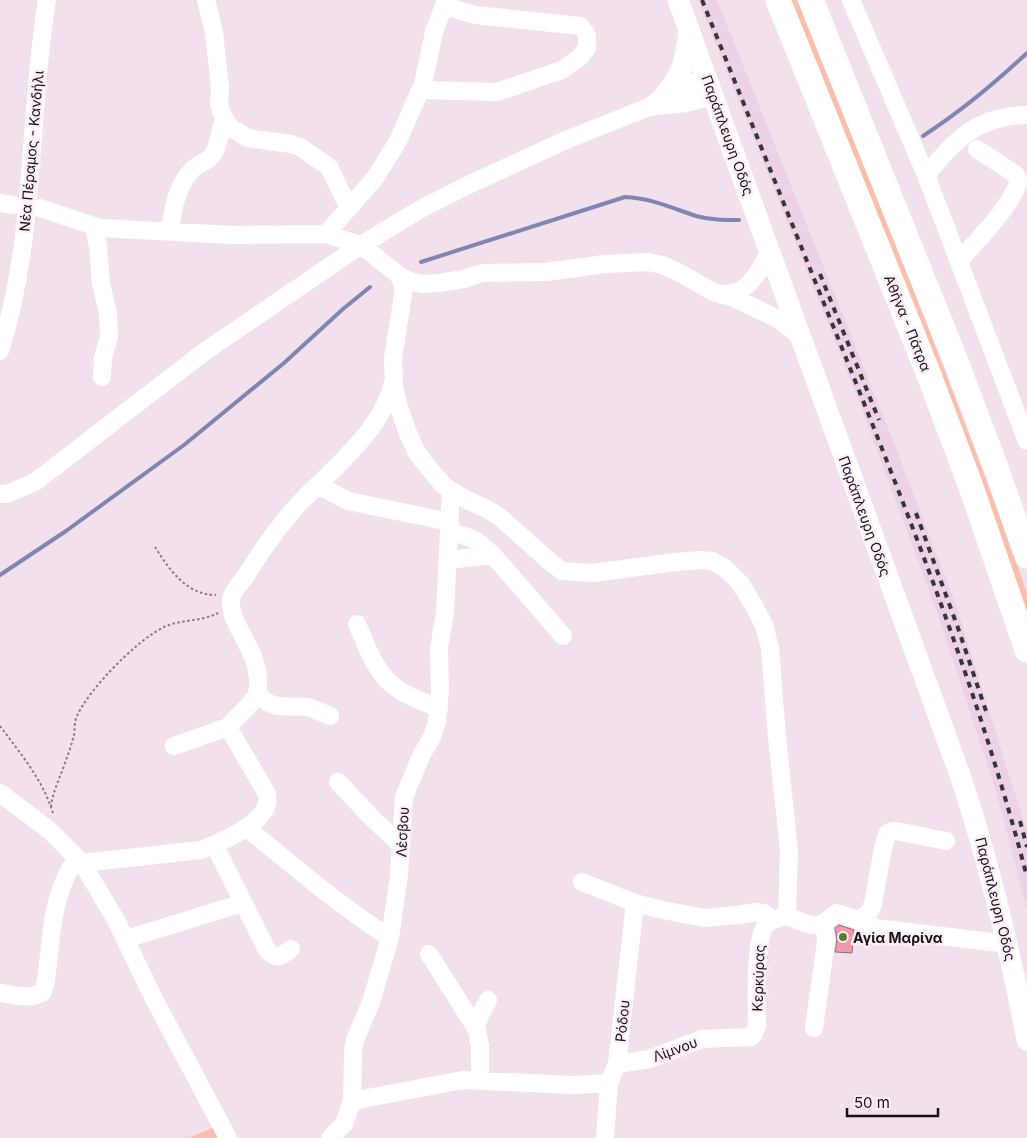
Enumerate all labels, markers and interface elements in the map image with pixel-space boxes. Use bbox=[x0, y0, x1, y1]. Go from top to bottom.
street label: Νέα Πέραμος - Κανδήλι bbox=[15, 70, 47, 232]
street label: Παράπλευρη Οδός bbox=[698, 72, 758, 198]
street label: Αθήνα - Πάτρα bbox=[881, 272, 935, 374]
street label: Παράπλευρη Οδός bbox=[835, 453, 895, 579]
street label: Λέσβου bbox=[392, 806, 412, 858]
street label: Παράπλευρη Οδός bbox=[972, 835, 1020, 963]
place label: Αγία Μαρίνα bbox=[853, 929, 943, 946]
marker: Αγία Μαρίνα bbox=[837, 931, 849, 943]
street label: Κερκύρας bbox=[748, 944, 768, 1012]
street label: Ρόδου bbox=[611, 999, 633, 1043]
street label: Λίμνου bbox=[650, 1033, 700, 1065]
scale bar bbox=[847, 1086, 938, 1118]
text: 50 m bbox=[854, 1093, 890, 1112]

